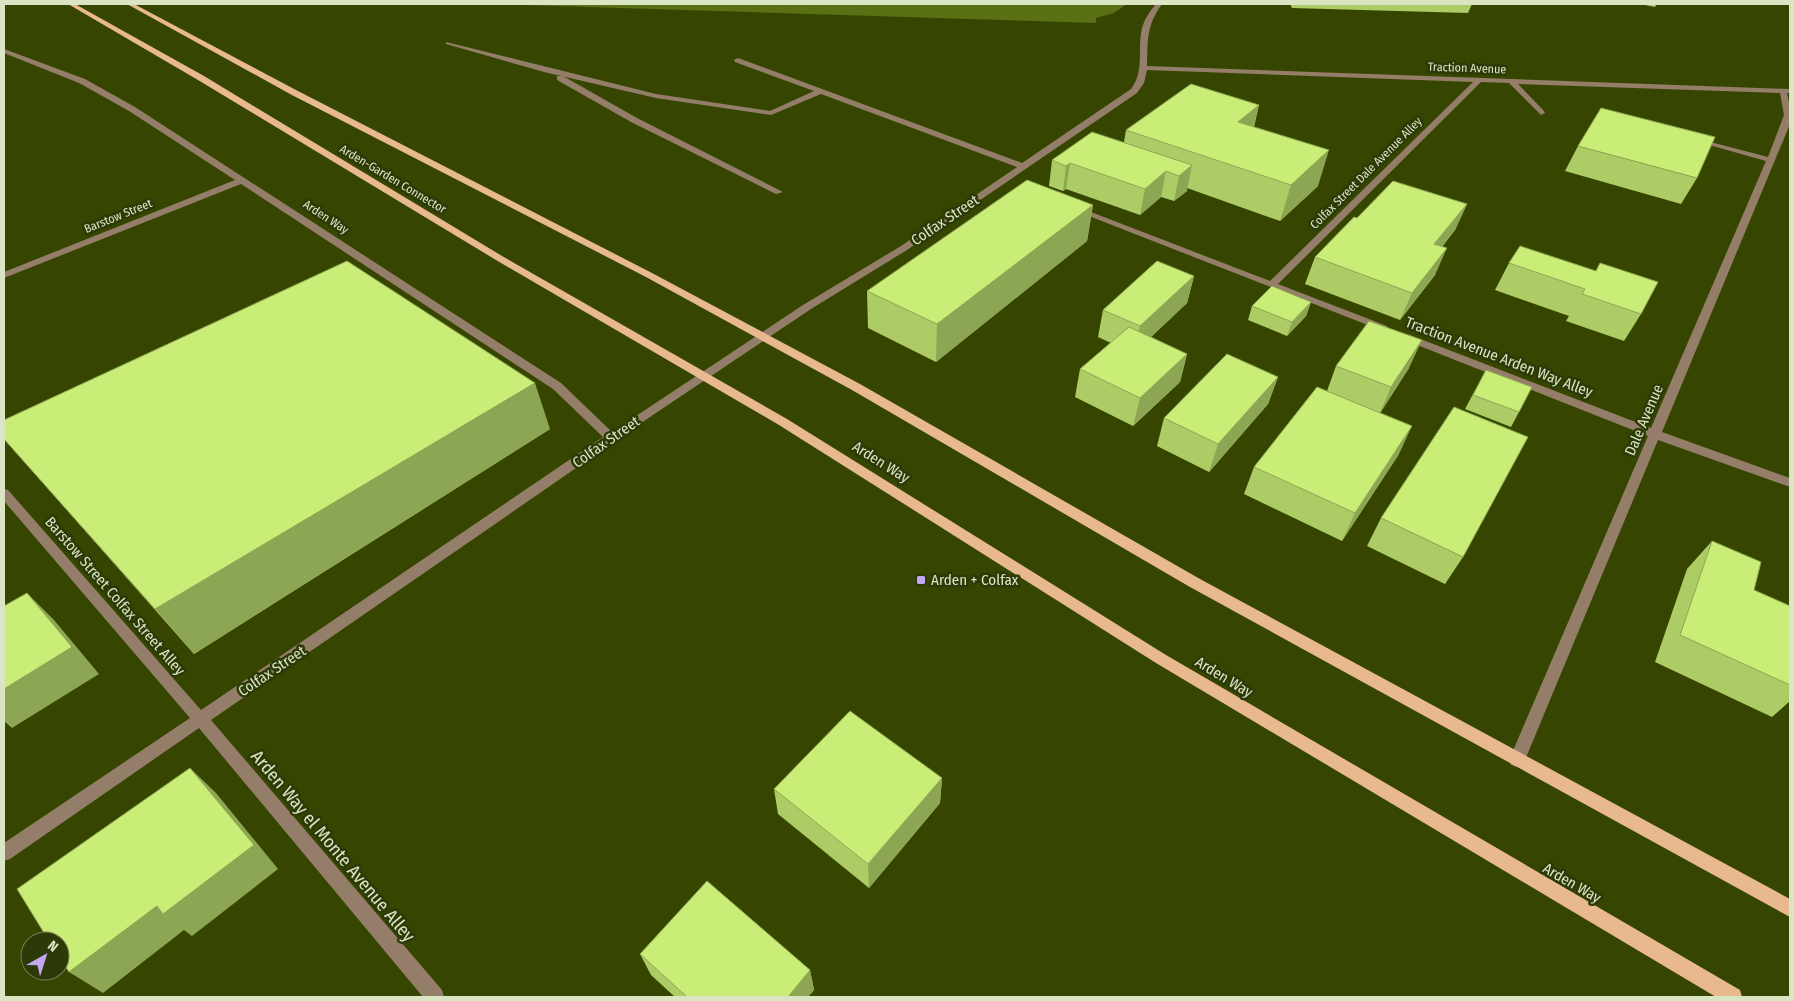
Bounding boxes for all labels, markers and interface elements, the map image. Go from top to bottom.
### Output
street label: Traction Avenue [1428,60,1507,76]
street label: Colfax Street Dale Avenue Alley [1307,114,1425,232]
street label: Arden-Garden Connector [337,142,449,217]
street label: Colfax Street [908,191,982,249]
street label: Barstow Street [82,196,154,236]
street label: Arden Way [301,197,352,237]
street label: Traction Avenue Arden Way Alley [1403,313,1595,401]
street label: Dale Avenue [1621,382,1667,458]
street label: Colfax Street [569,412,643,472]
street label: Arden Way [849,437,913,487]
street label: Barstow Street Colfax Street Alley [41,513,189,679]
place label: Arden + Colfax [931,571,1019,589]
marker: Arden + Colfax [915,574,927,586]
street label: Colfax Street [235,642,309,700]
street label: Arden Way [1192,653,1256,701]
street label: Arden Way el Monte Avenue Alley [246,746,420,946]
street label: Arden Way [1540,859,1605,907]
north arrow [20,931,70,981]
text: N [44,937,61,956]

